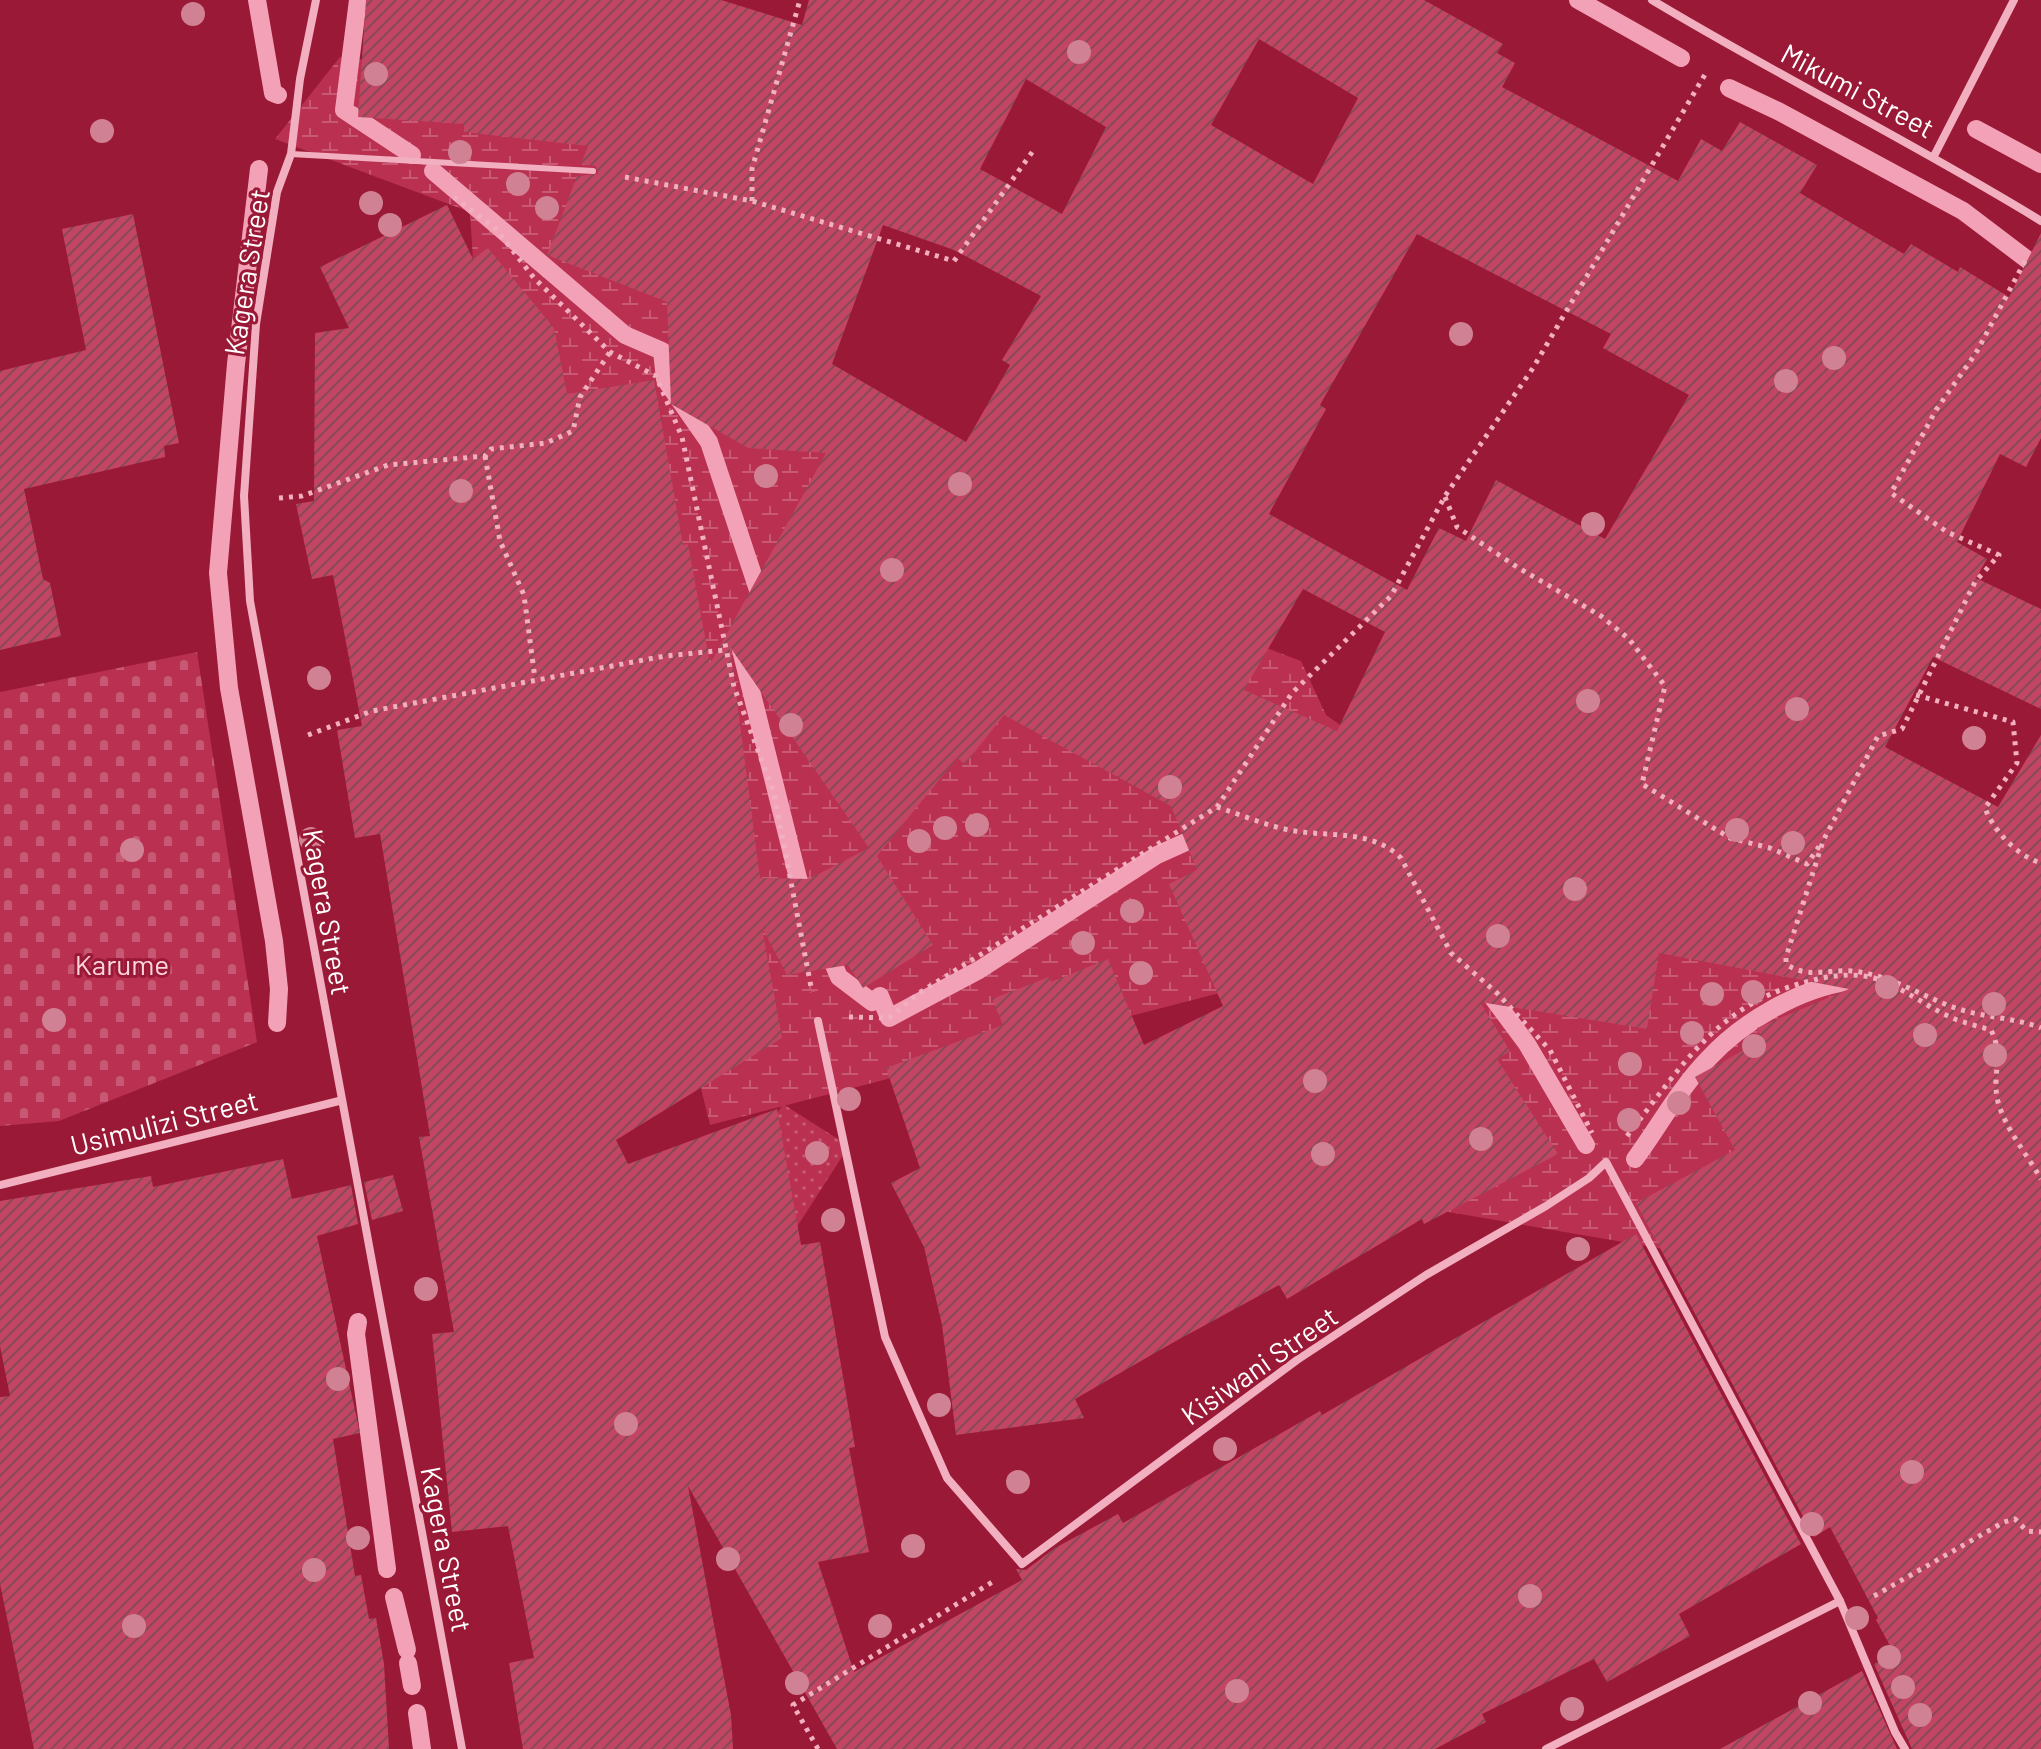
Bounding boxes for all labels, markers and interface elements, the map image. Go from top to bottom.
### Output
street label: Mikumi Street [1776,35,1940,145]
street label: Kagera Street [216,186,276,358]
street label: Kagera Street [297,826,359,998]
park label: Karume [75,947,169,981]
street label: Usimulizi Street [67,1082,261,1162]
street label: Kisiwani Street [1174,1298,1344,1432]
street label: Kagera Street [414,1463,480,1635]

